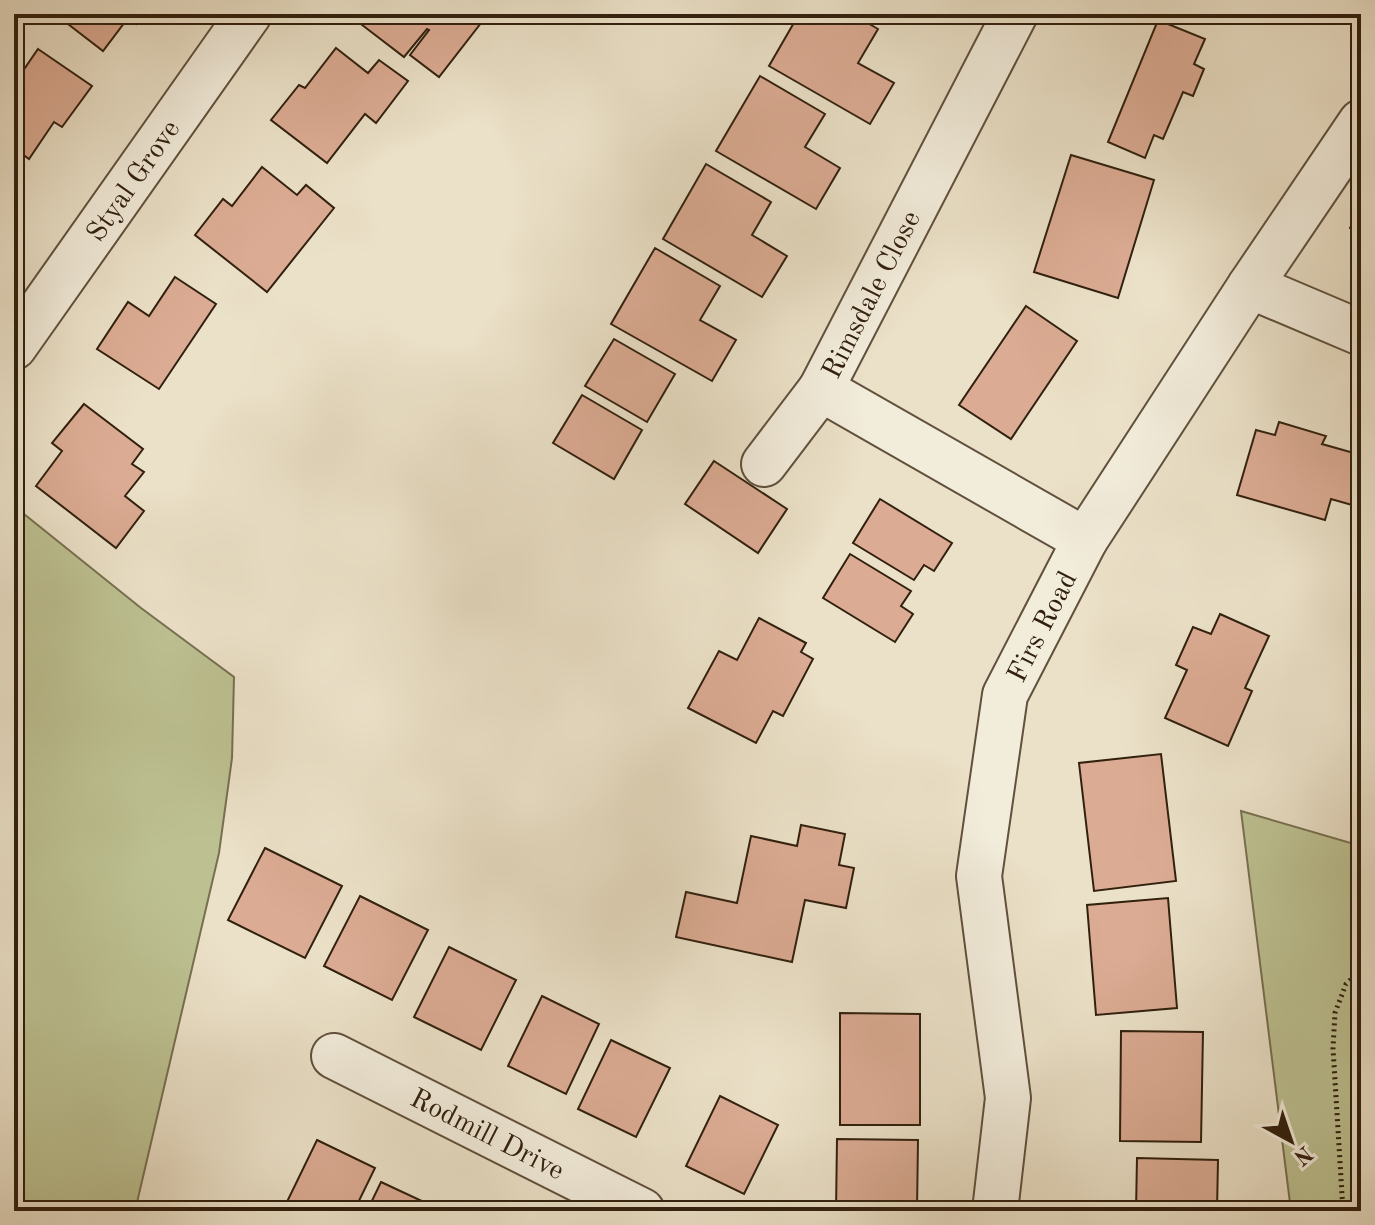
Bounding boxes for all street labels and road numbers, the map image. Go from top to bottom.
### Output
street label: Styal Grove [83,116,186,248]
street label: Rimsdale Close [818,207,927,384]
street label: Firs Road [1004,567,1083,687]
street label: Rodmill Drive [405,1085,568,1186]

